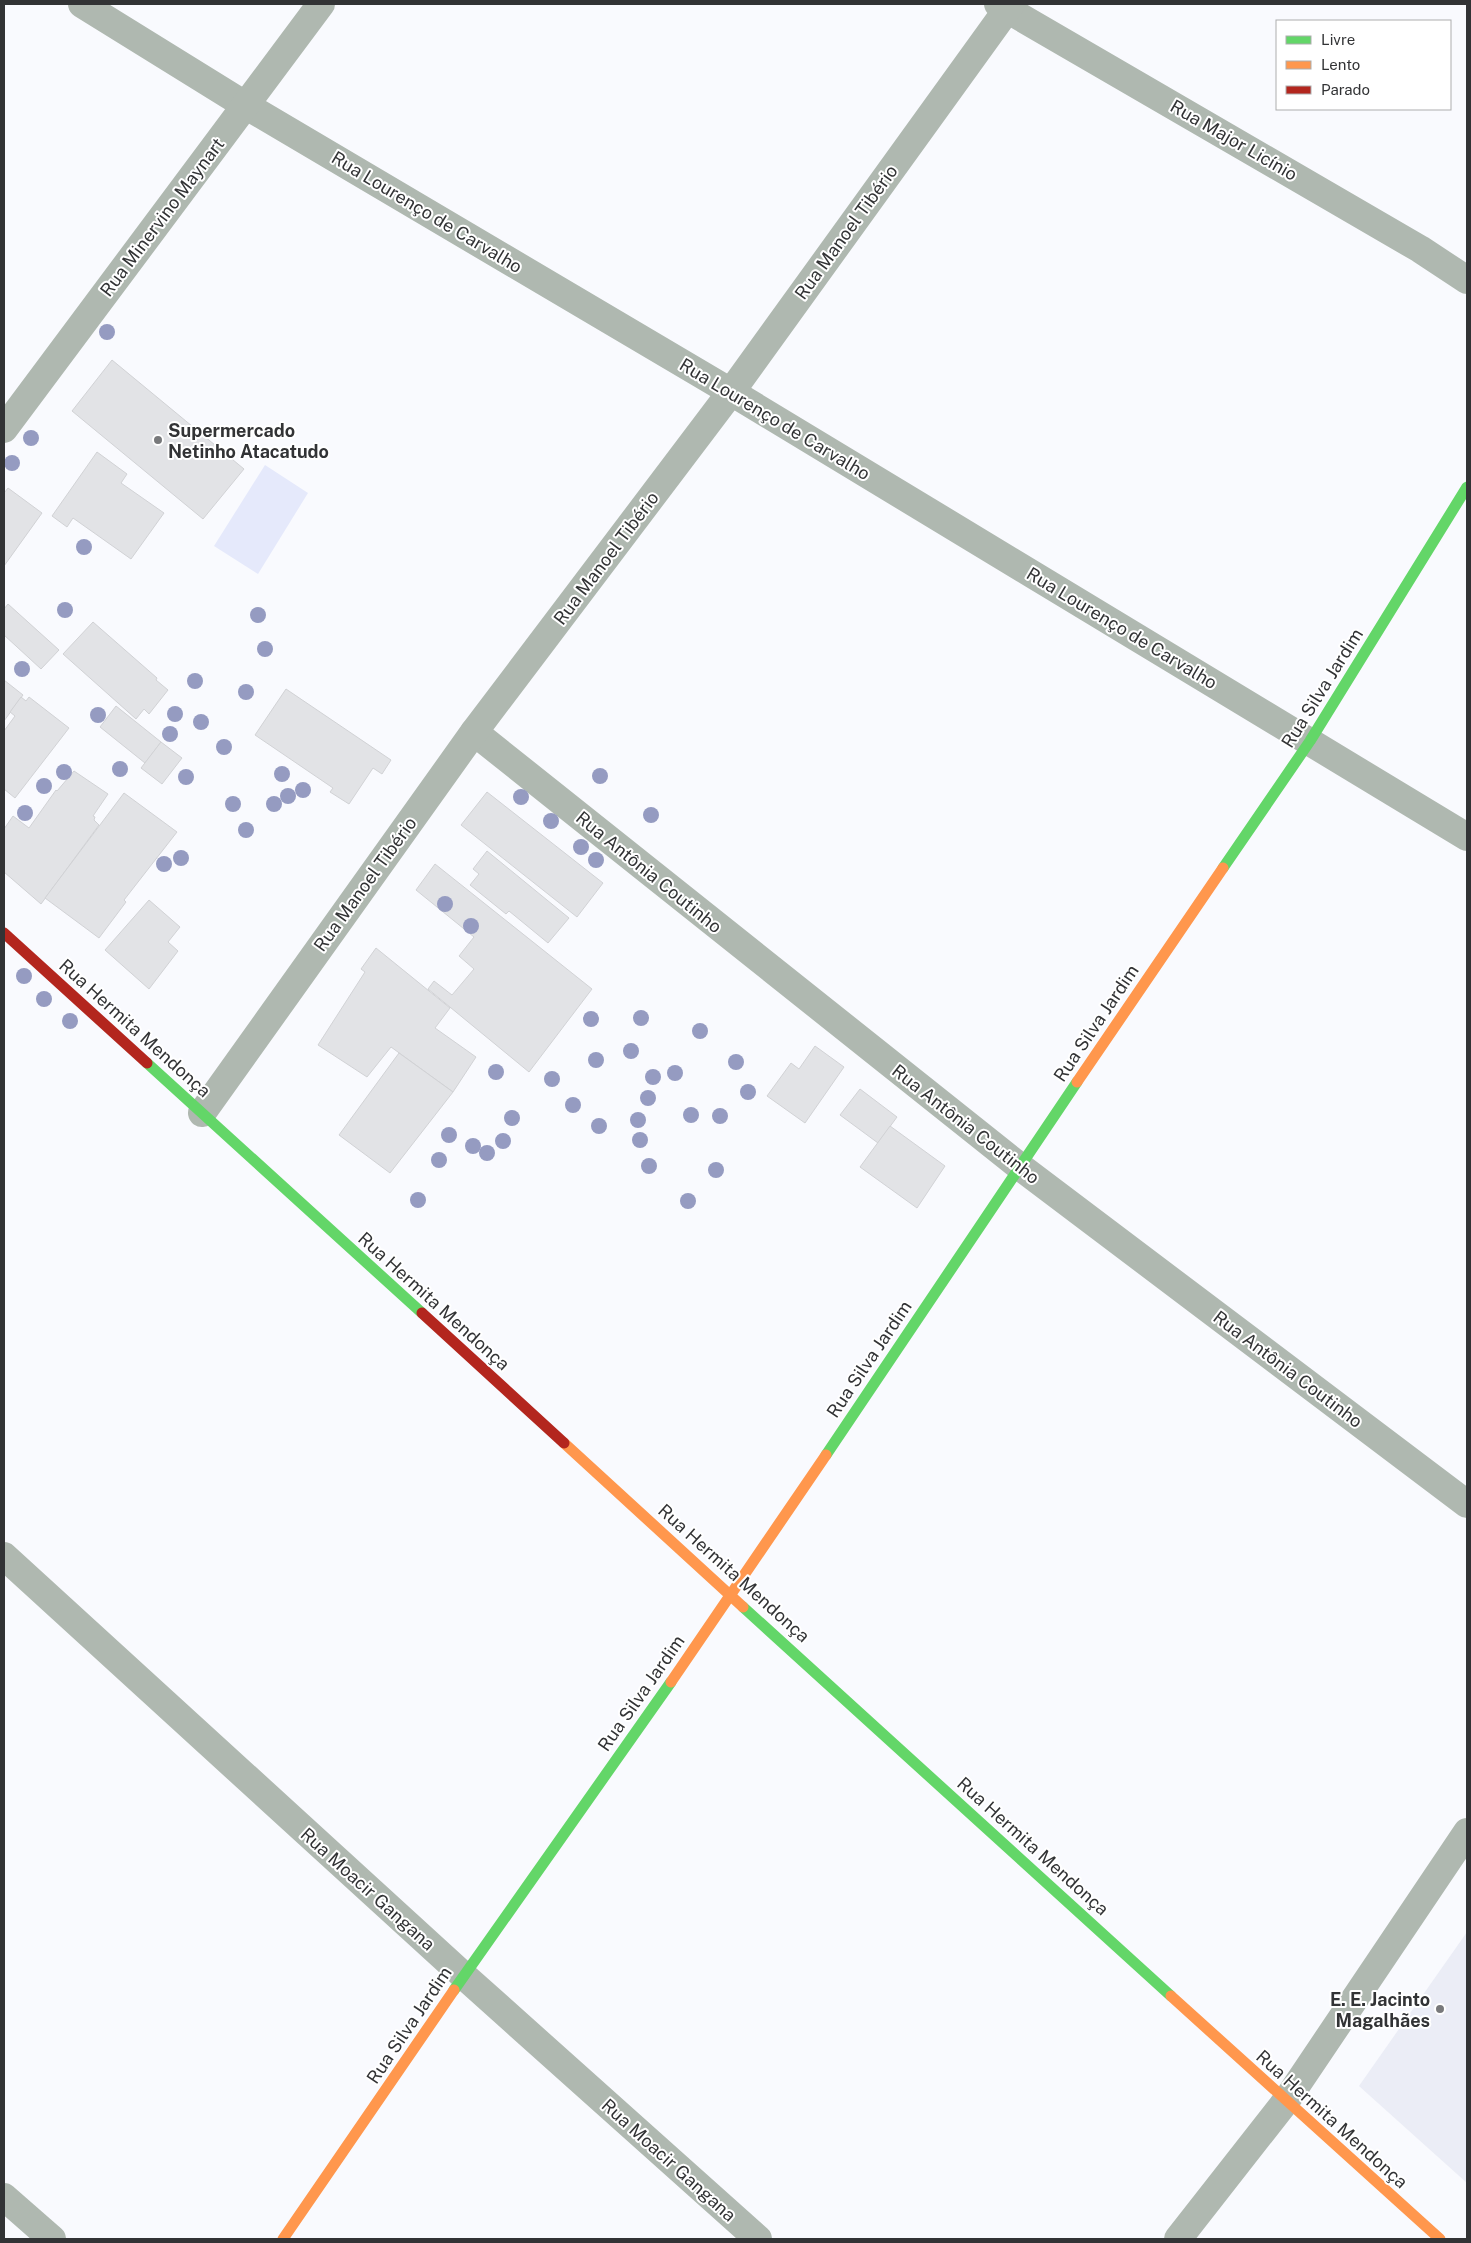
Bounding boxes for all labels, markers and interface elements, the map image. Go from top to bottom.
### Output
legend [1276,20,1451,110]
text: Livre [1321,31,1355,48]
text: Lento [1321,56,1360,73]
text: Parado [1321,81,1370,98]
street label: Rua Major Licínio [1167,95,1301,185]
street label: Rua Minervino Maynart [96,134,228,300]
street label: Rua Lourenço de Carvalho [328,147,526,277]
street label: Rua Manoel Tibério [790,161,902,303]
street label: Rua Lourenço de Carvalho [676,354,874,484]
place label: Supermercado Netinho Atacatudo [168,420,329,462]
marker: Supermercado Netinho Atacatudo [152,434,164,446]
street label: Rua Manoel Tibério [549,487,663,629]
street label: Rua Lourenço de Carvalho [1023,563,1221,693]
street label: Rua Silva Jardim [1277,625,1367,751]
street label: Rua Antônia Coutinho [572,807,726,937]
street label: Rua Manoel Tibério [309,813,421,955]
street label: Rua Hermita Mendonça [55,955,215,1101]
street label: Rua Silva Jardim [1049,961,1143,1085]
street label: Rua Antônia Coutinho [888,1060,1044,1188]
street label: Rua Hermita Mendonça [354,1228,514,1374]
street label: Rua Silva Jardim [822,1297,916,1421]
street label: Rua Antônia Coutinho [1209,1306,1367,1432]
street label: Rua Hermita Mendonça [654,1500,814,1646]
street label: Rua Silva Jardim [593,1631,689,1755]
street label: Rua Hermita Mendonça [953,1773,1113,1919]
street label: Rua Moacir Gangana [297,1823,439,1955]
street label: Rua Silva Jardim [362,1963,456,2087]
place label: E. E. Jacinto Magalhães [1330,1989,1430,2031]
marker: E. E. Jacinto Magalhães [1434,2003,1446,2015]
street label: Rua Hermita Mendonça [1252,2046,1412,2192]
street label: Rua Moacir Gangana [598,2094,740,2226]

